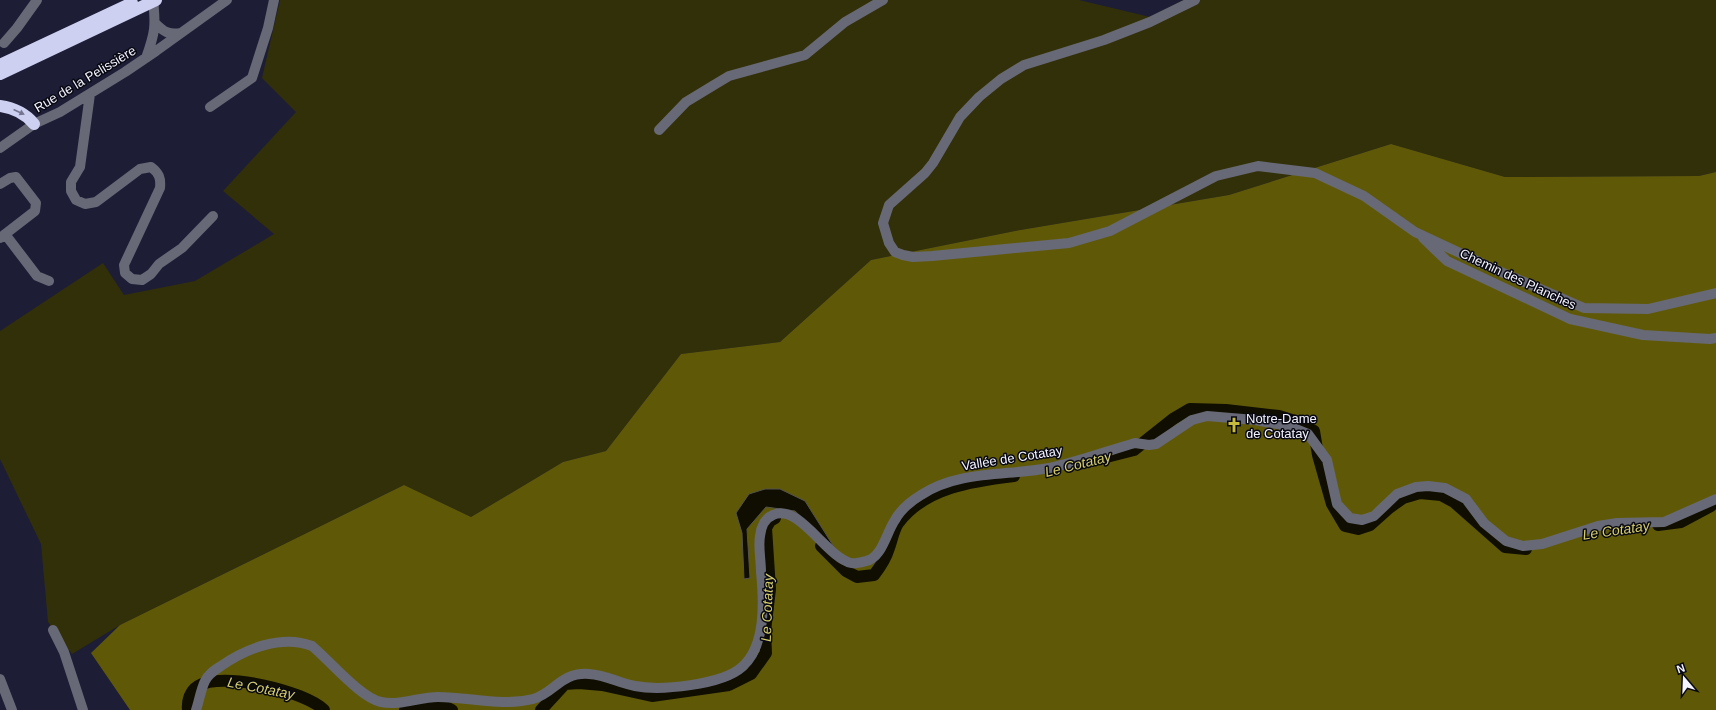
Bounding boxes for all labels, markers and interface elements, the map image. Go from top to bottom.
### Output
street label: Rue de la Pelissière [32,43,138,115]
one-way arrow [13,109,25,115]
street label: Chemin des Planches [1458,245,1579,313]
place label: Notre-Dame de Cotatay [1246,411,1317,441]
church icon: Notre-Dame de Cotatay [1225,416,1243,434]
street label: Vallée de Cotatay [961,443,1064,473]
water label: Le Cotatay [1043,448,1114,480]
water label: Le Cotatay [1581,517,1652,543]
water label: Le Cotatay [758,573,776,642]
north arrow [1664,658,1704,698]
text: N [1675,662,1687,676]
water label: Le Cotatay [226,674,297,703]

